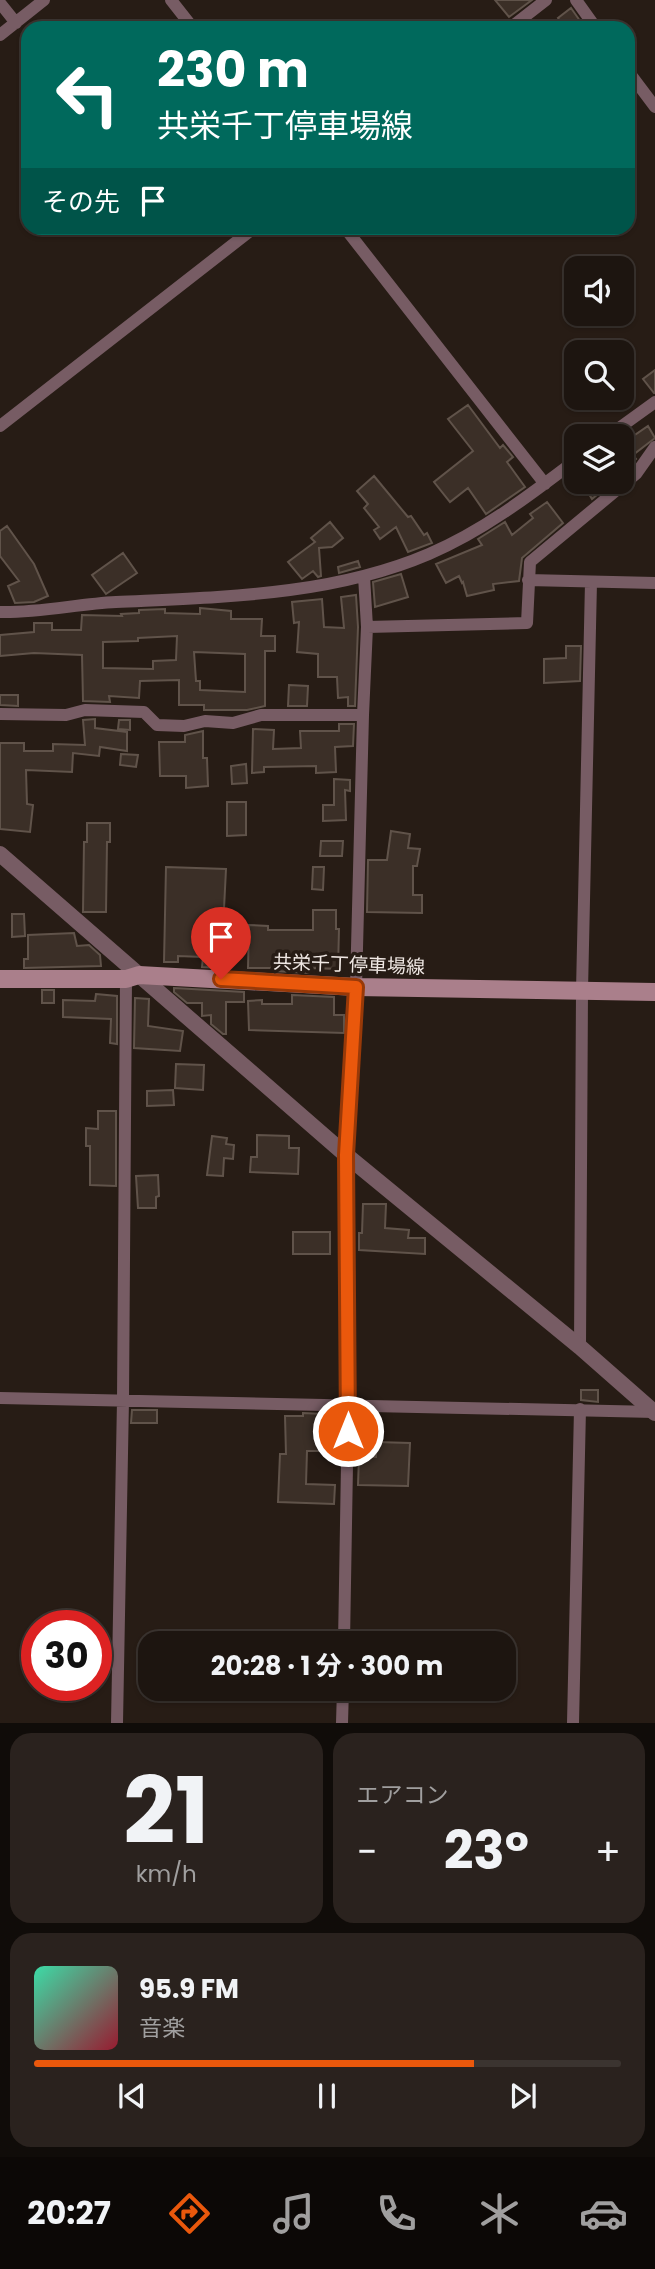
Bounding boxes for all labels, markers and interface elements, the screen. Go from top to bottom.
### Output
text: 230 m [157,36,309,104]
icon: left [42,49,133,140]
text: 共栄千丁停車場線 [157,103,413,148]
icon: arrive [134,182,172,220]
text: その先 [42,184,120,220]
map controls [564,256,634,494]
button: sound [564,256,634,326]
button: search [564,340,634,410]
button: layers [564,424,634,494]
pin [191,907,251,979]
icon: arrive [202,918,240,956]
street label: 共栄千丁停車場線 [273,948,425,981]
position arrow [311,1394,385,1468]
speed limit sign: 30 [21,1610,112,1701]
text: 20:28 · 1 分 · 300 m [211,1648,443,1684]
text: 21 [123,1747,209,1875]
text: エアコン [357,1779,449,1811]
text: 23° [444,1814,529,1887]
text: − [357,1825,377,1878]
text: + [595,1825,621,1878]
text: km/h [136,1858,197,1890]
text: 95.9 FM [139,1971,239,2007]
text: 音楽 [139,2012,185,2044]
icon: previous [113,2077,151,2115]
icon: pause [308,2077,346,2115]
icon: next [504,2077,542,2115]
icon: directions [165,2189,214,2238]
icon: music [269,2189,318,2238]
icon: phone [372,2189,421,2238]
icon: climate [475,2189,524,2238]
icon: car [579,2189,628,2238]
text: 20:27 [27,2190,111,2235]

